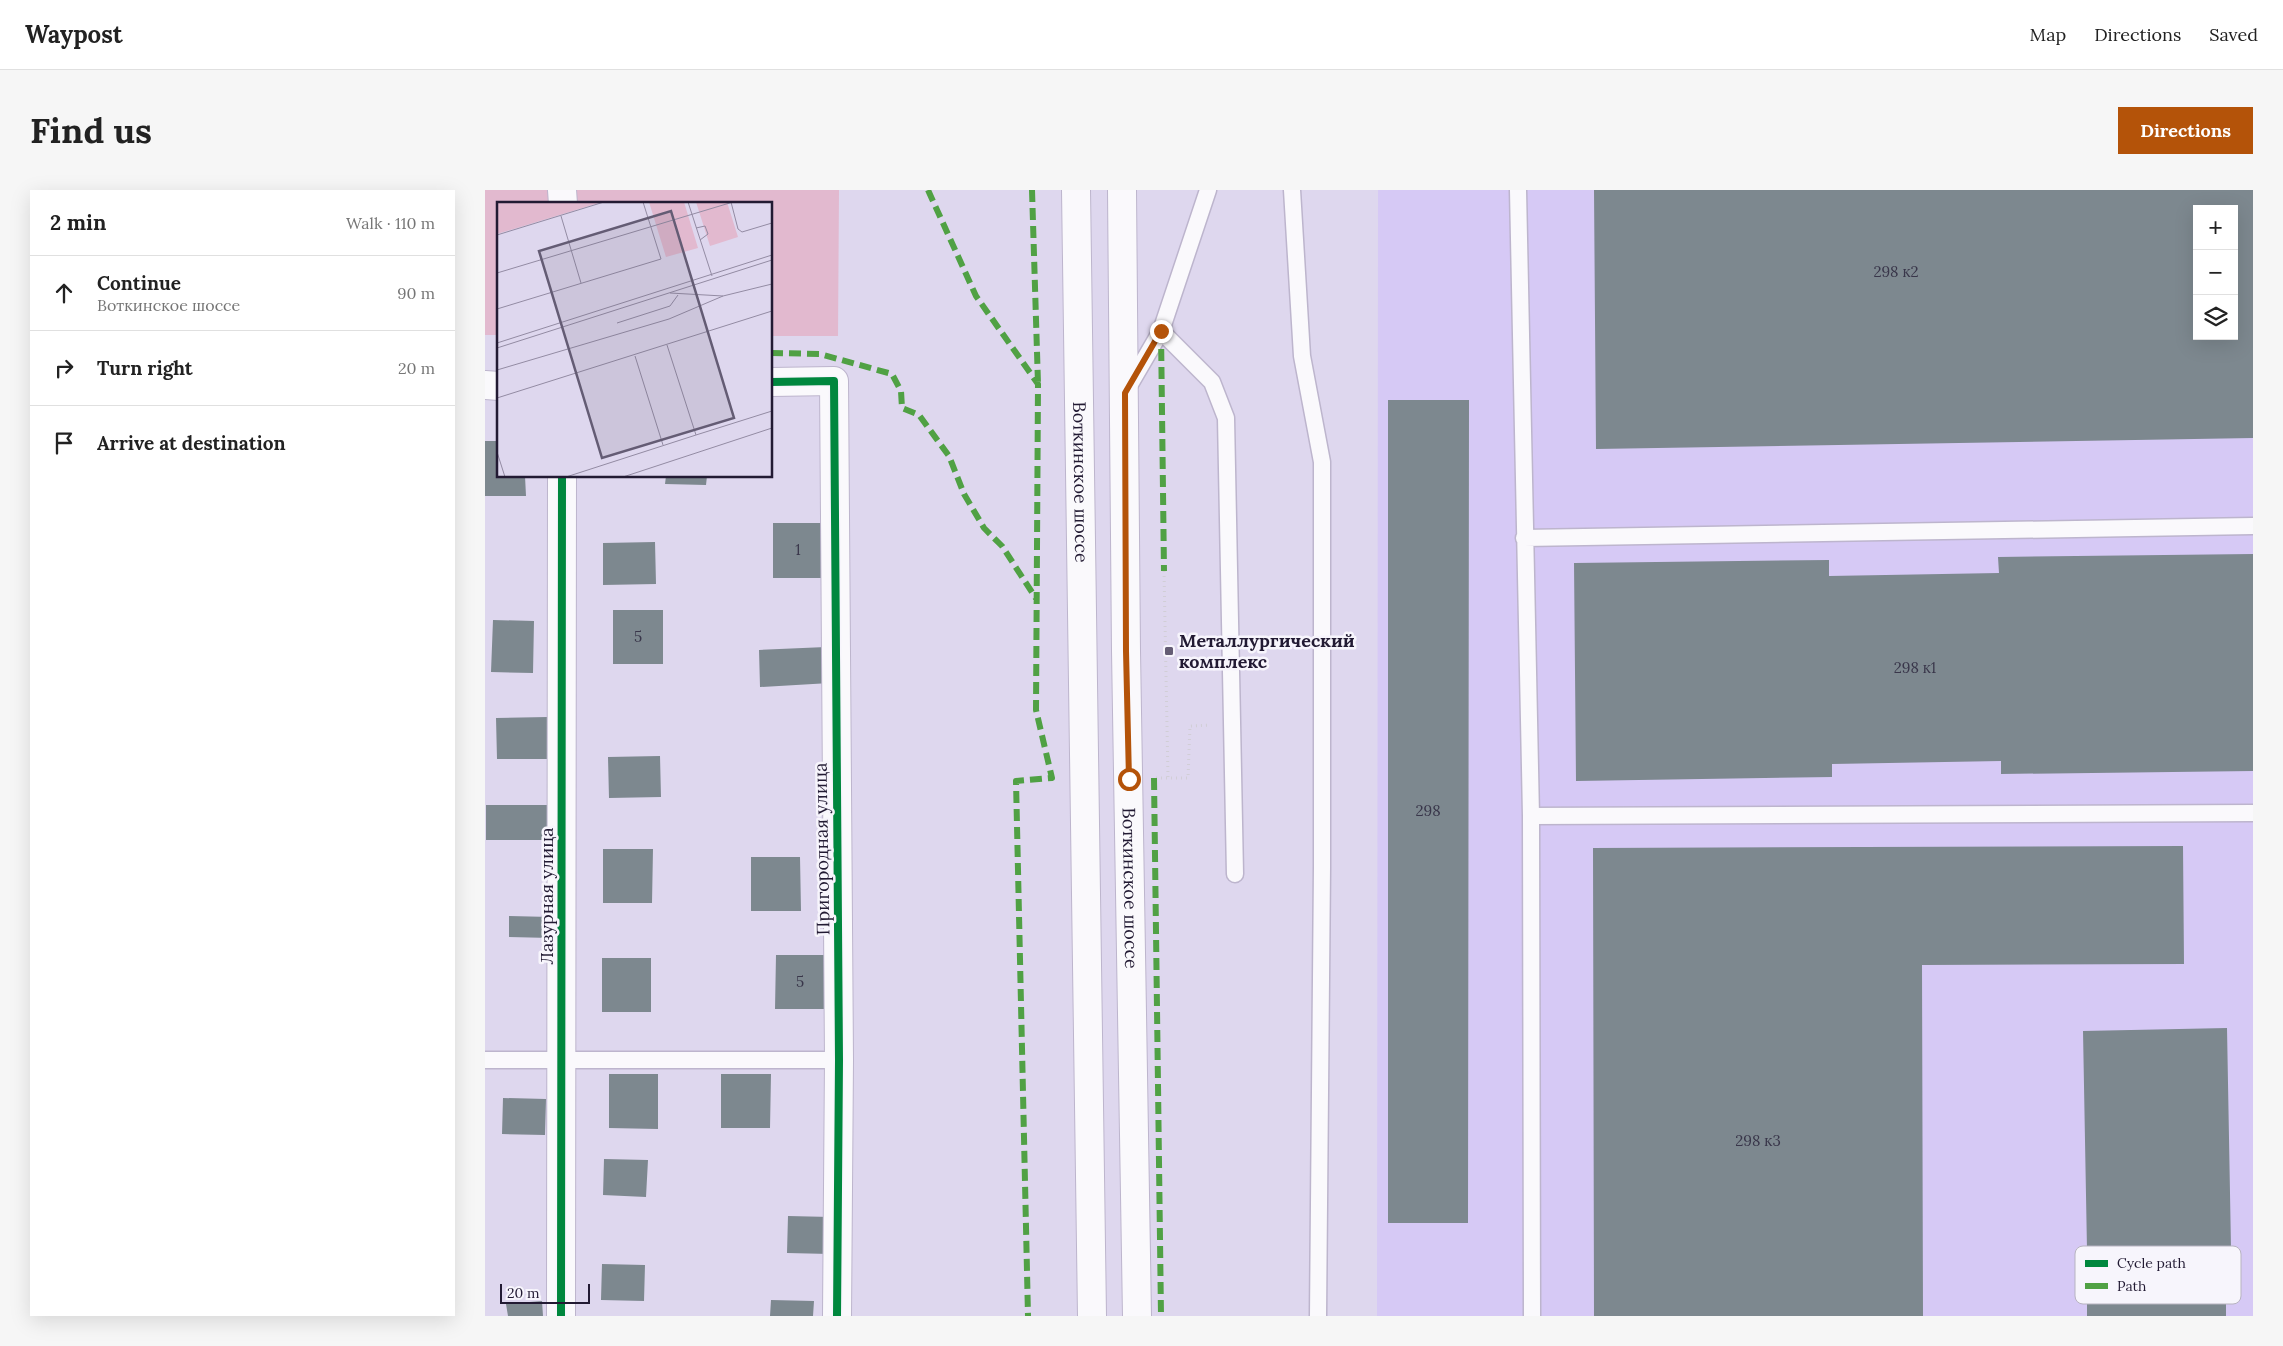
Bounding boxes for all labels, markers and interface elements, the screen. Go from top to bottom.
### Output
text: Waypost [25,19,123,50]
text: Map [2030,23,2066,46]
text: Directions [2094,23,2181,46]
text: Saved [2209,23,2258,46]
button: Directions [2118,107,2253,154]
text: Find us [30,108,152,153]
inset map [497,202,773,478]
map controls [2193,205,2238,340]
button: + [2193,205,2238,250]
text: 2 min [50,209,106,236]
text: Walk · 110 m [346,213,435,233]
button: − [2193,250,2238,295]
house number: 298 к2 [1873,262,1919,281]
text: Continue [97,271,181,295]
icon: ahead [50,279,78,307]
text: 90 m [397,283,435,303]
text: Воткинское шоссе [97,295,240,315]
button: layers [2193,295,2238,340]
route end [1150,320,1173,343]
icon: right [50,354,78,382]
text: Turn right [97,356,193,380]
text: 20 m [398,358,435,378]
street label: Воткинское шоссе [1068,401,1093,563]
icon: arrive [50,429,78,457]
text: Arrive at destination [97,431,286,455]
house number: 1 [795,540,801,559]
house number: 5 [634,627,642,646]
place label: Металлургический комплекс [1179,629,1355,673]
marker: Металлургический комплекс [1163,645,1175,657]
house number: 298 к1 [1894,658,1936,677]
street label: Пригородная улица [808,762,835,936]
route start [1118,768,1141,791]
house number: 298 [1415,801,1441,820]
street label: Воткинское шоссе [1118,807,1143,969]
street label: Лазурная улица [535,827,558,965]
house number: 5 [796,972,804,991]
house number: 298 к3 [1735,1131,1781,1150]
legend [2075,1246,2241,1304]
text: Cycle path [2117,1254,2186,1272]
text: Path [2117,1277,2146,1295]
scale bar [500,1281,590,1304]
text: 20 m [507,1284,539,1302]

